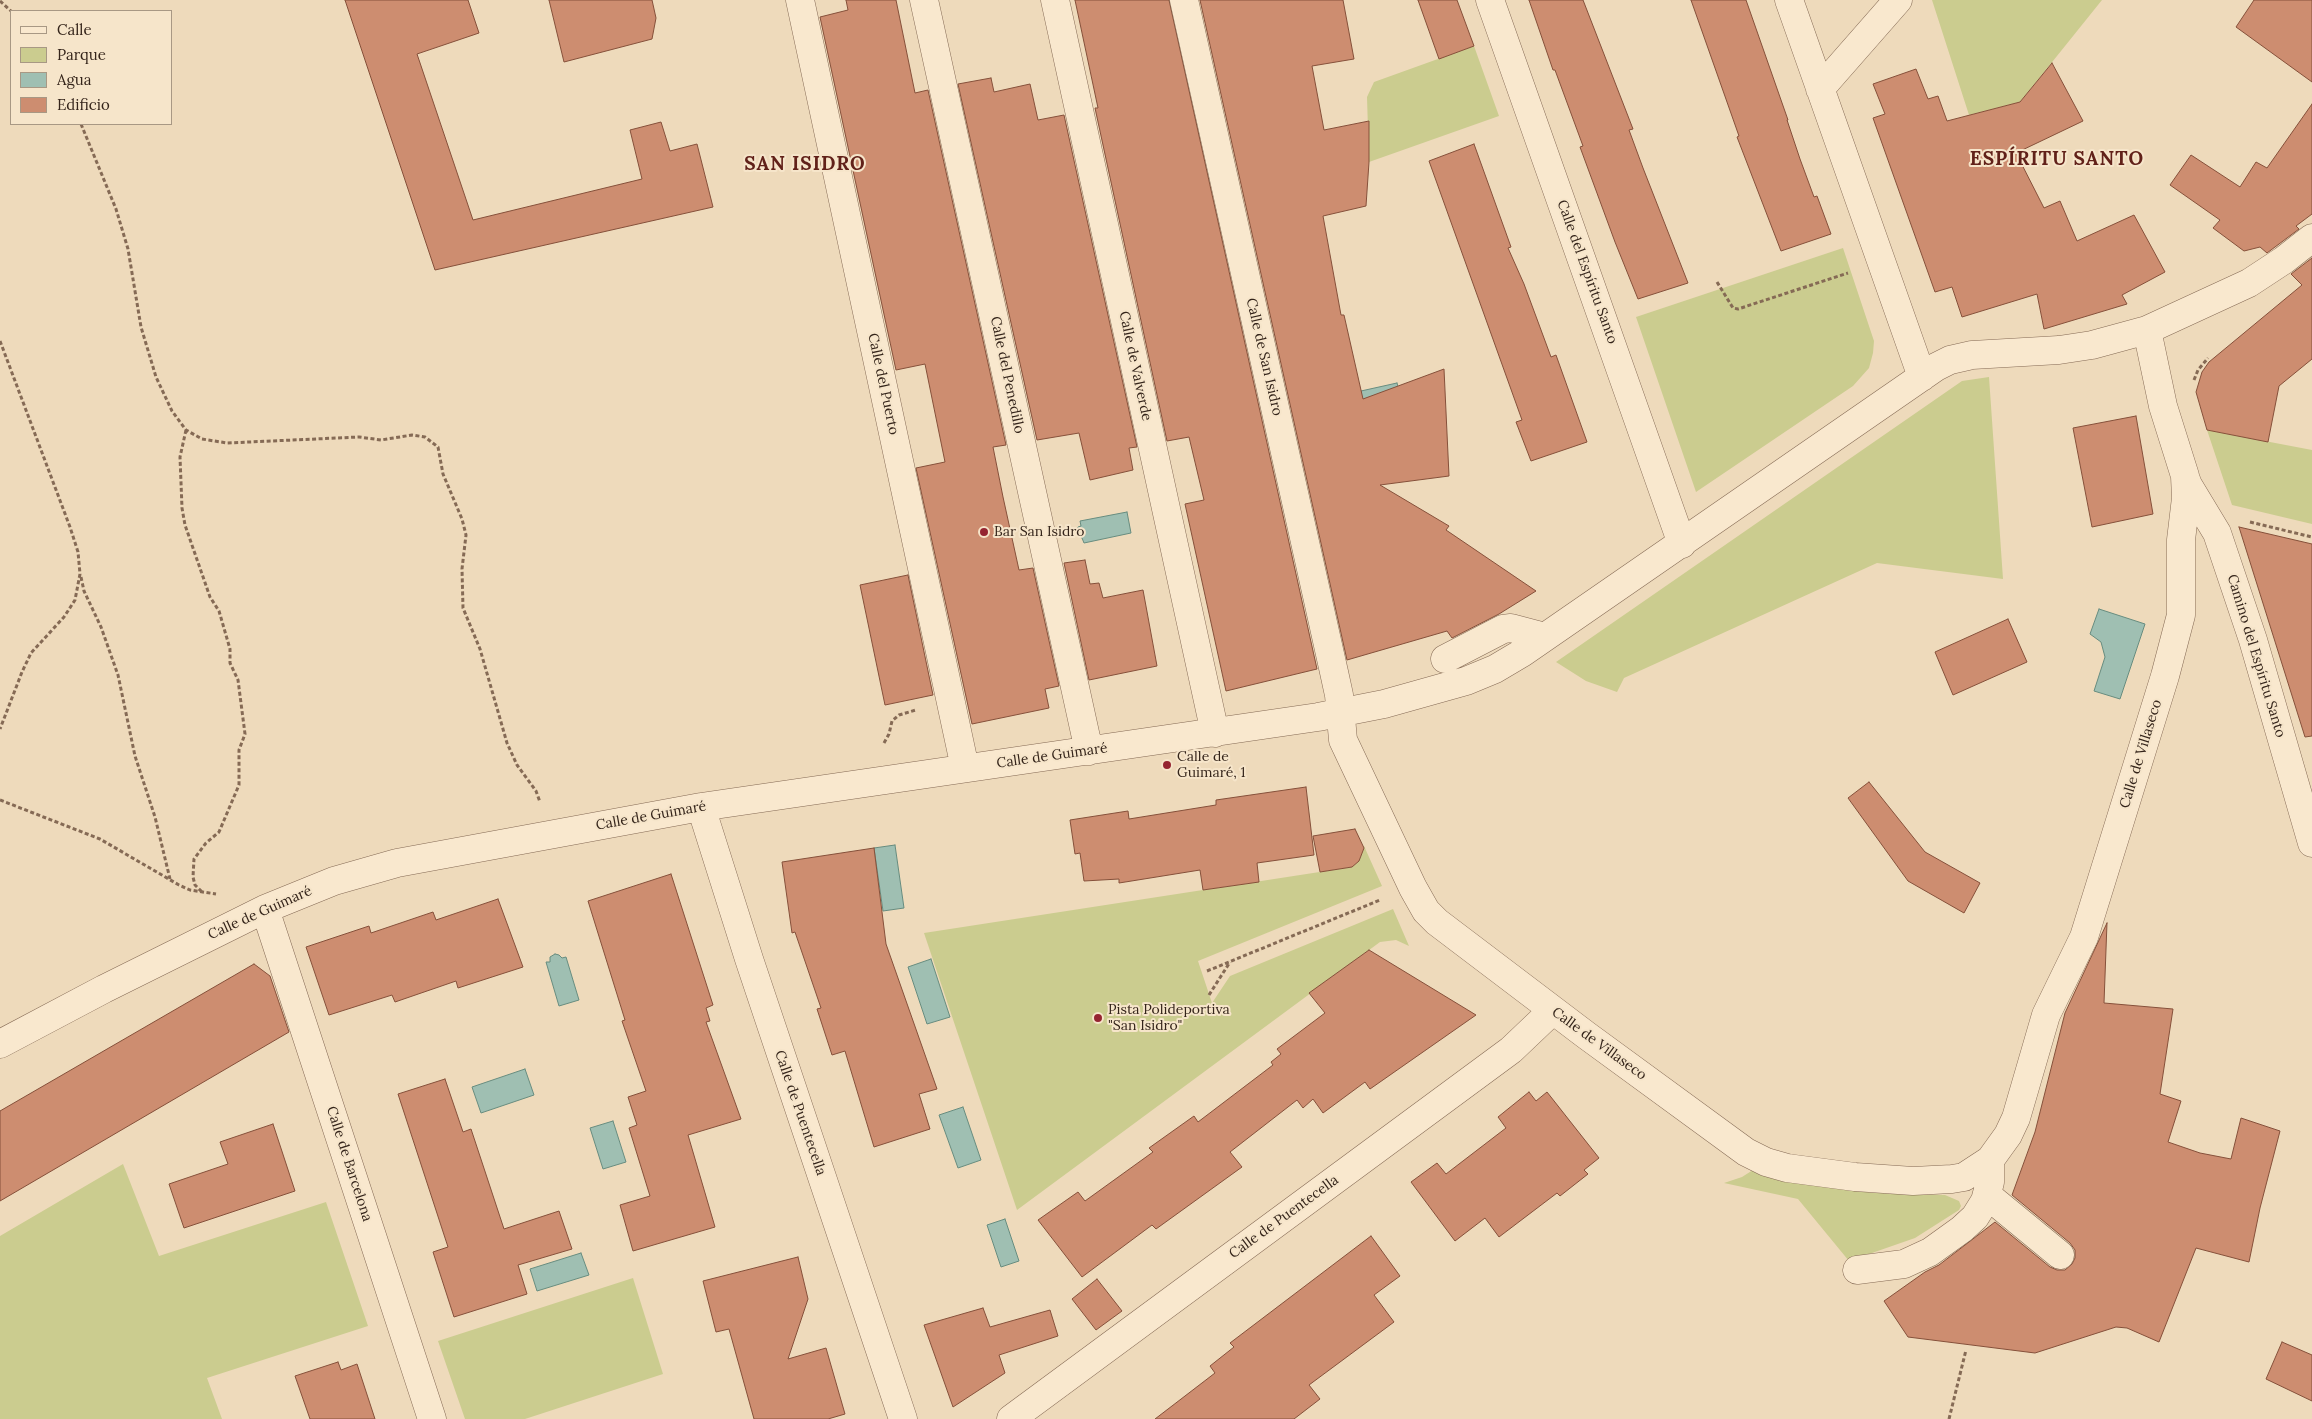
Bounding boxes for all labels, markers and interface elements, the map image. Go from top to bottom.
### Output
legend [10,10,172,125]
text: Calle [57,20,92,39]
text: Parque [57,45,106,64]
text: Agua [57,70,91,89]
text: Edificio [57,95,110,114]
district label: ESPÍRITU SANTO [1968,149,2146,171]
district label: SAN ISIDRO [743,154,867,176]
street label: Calle del Espíritu Santo [1553,198,1621,346]
street label: Calle de San Isidro [1242,296,1286,418]
street label: Calle de Valverde [1115,310,1155,422]
street label: Calle del Penedillo [986,315,1028,435]
street label: Calle del Puerto [864,332,902,436]
place label: Bar San Isidro [994,524,1085,540]
marker: Bar San Isidro [978,526,990,538]
street label: Camino del Espíritu Santo [2223,572,2289,740]
street label: Calle de Villaseco [2116,698,2166,810]
street label: Calle de Guimaré [995,740,1109,772]
place label: Calle de Guimaré, 1 [1177,749,1246,782]
marker: Calle de Guimaré, 1 [1161,759,1173,771]
street label: Calle de Guimaré [595,798,707,834]
street label: Calle de Guimaré [206,883,314,943]
place label: Pista Polideportiva "San Isidro" [1108,1002,1230,1034]
street label: Calle de Villaseco [1548,1004,1650,1084]
marker: Pista Polideportiva "San Isidro" [1092,1012,1104,1024]
street label: Calle de Puentecella [771,1048,829,1178]
street label: Calle de Barcelona [322,1104,376,1224]
street label: Calle de Puentecella [1226,1172,1342,1262]

